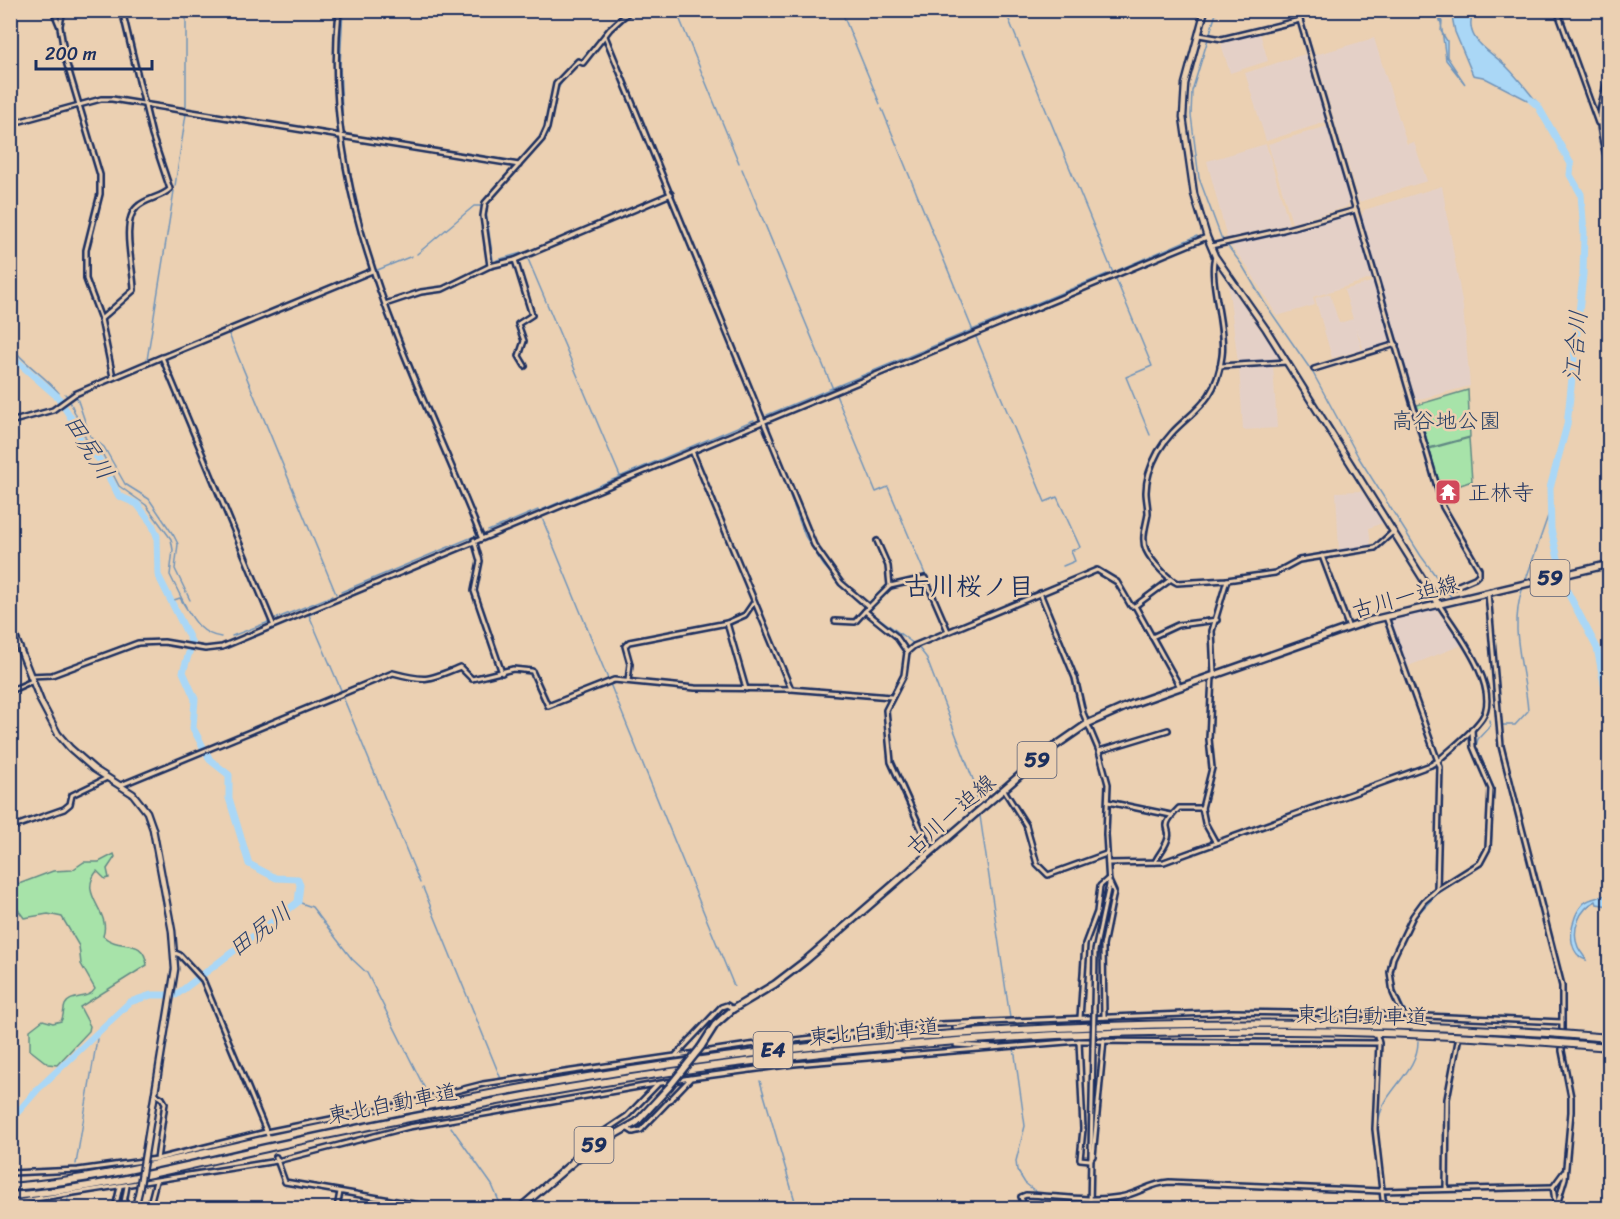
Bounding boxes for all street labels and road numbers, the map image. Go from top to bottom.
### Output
road number: 59 [1530,560,1570,596]
street label: 古川一迫線 [1347,563,1463,630]
road number: 59 [1018,742,1056,778]
street label: 古川一迫線 [896,764,1005,865]
street label: 東北自動車道 [1296,995,1428,1036]
street label: 東北自動車道 [807,1006,941,1057]
road number: E4 [754,1032,792,1068]
street label: 東北自動車道 [324,1072,461,1135]
road number: 59 [574,1127,614,1163]

